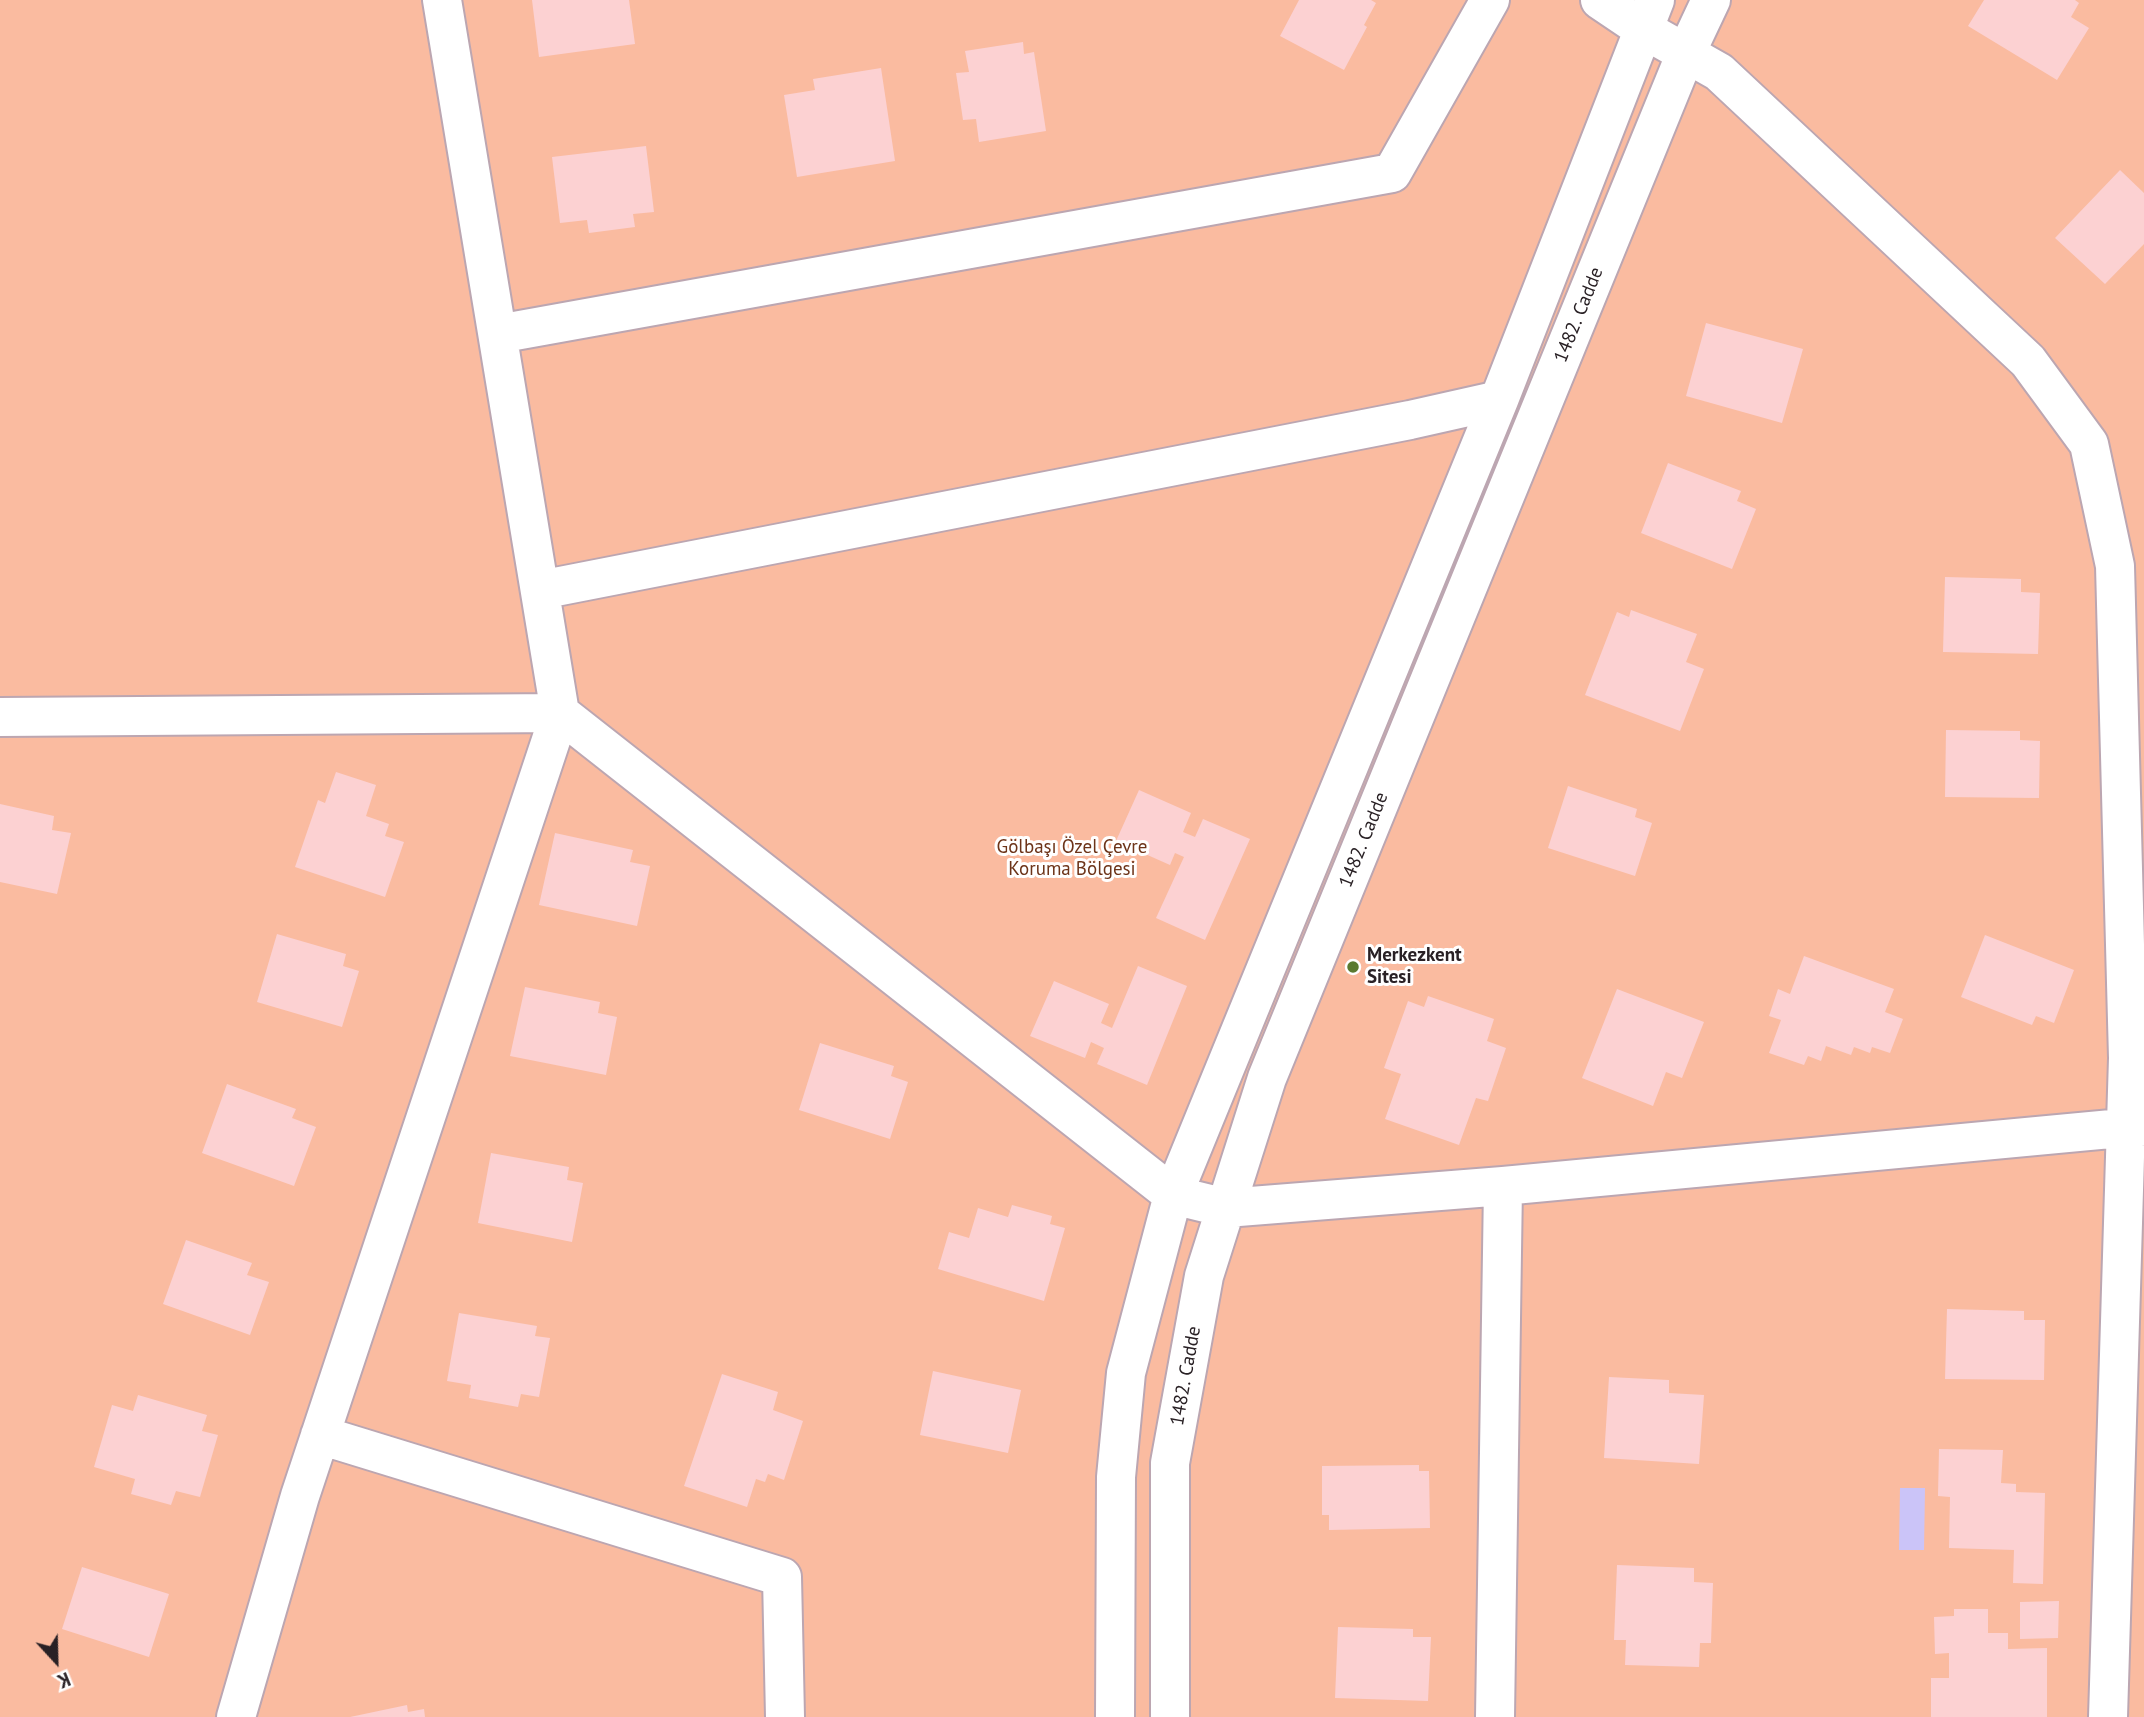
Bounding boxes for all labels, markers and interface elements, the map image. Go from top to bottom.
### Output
street label: 1482. Cadde [1550,264,1608,366]
street label: 1482. Cadde [1335,789,1393,891]
park label: Gölbaşı Özel Çevre Koruma Bölgesi [997,837,1147,881]
place label: Merkezkent Sitesi [1367,945,1462,989]
marker: Merkezkent Sitesi [1345,959,1361,975]
street label: 1482. Cadde [1166,1324,1206,1428]
north arrow [21,1626,91,1696]
text: K [54,1667,74,1694]

